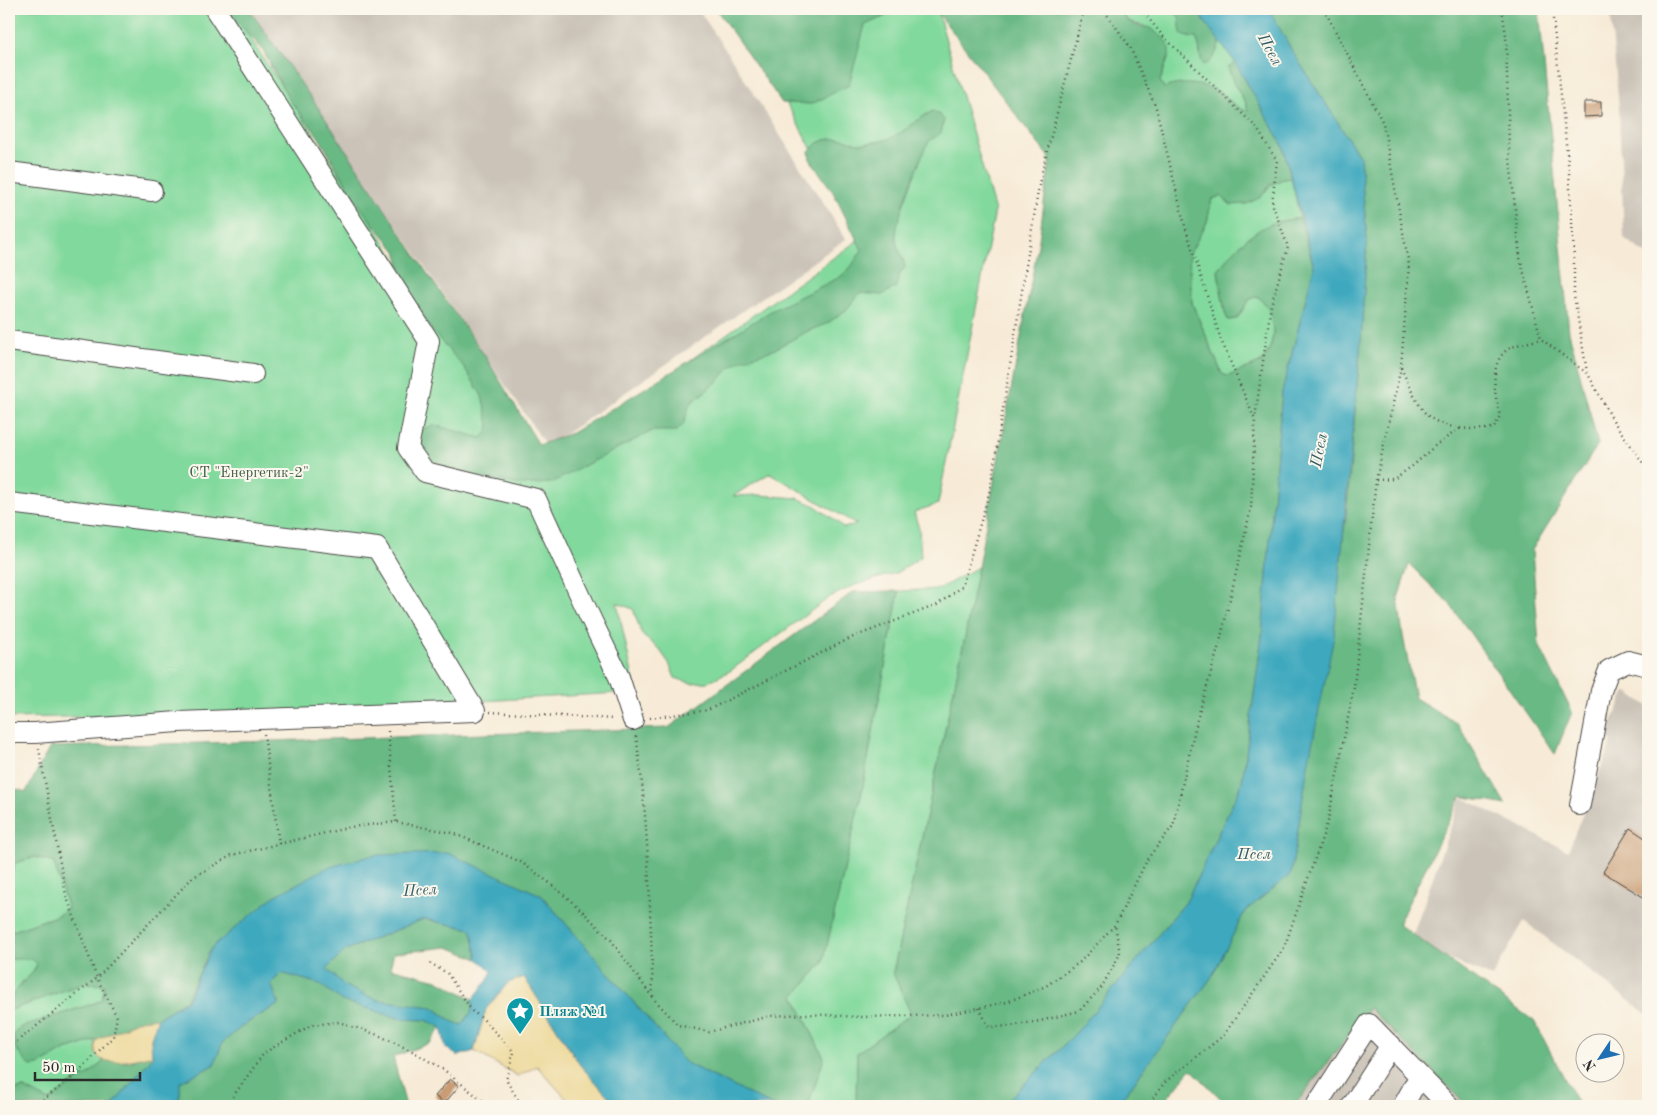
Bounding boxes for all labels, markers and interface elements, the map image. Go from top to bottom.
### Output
water label: Псел [1253,30,1285,69]
water label: Псел [1309,432,1331,470]
park label: СТ "Енергетик-2" [189,466,309,481]
water label: Псел [1236,847,1271,863]
water label: Псел [402,882,438,900]
place icon: Пляж №1 [505,996,535,1035]
place label: Пляж №1 [539,1005,607,1020]
north arrow [1574,1032,1624,1082]
scale bar [35,1050,140,1082]
text: N [1581,1056,1599,1073]
text: 50 m [42,1061,76,1076]

